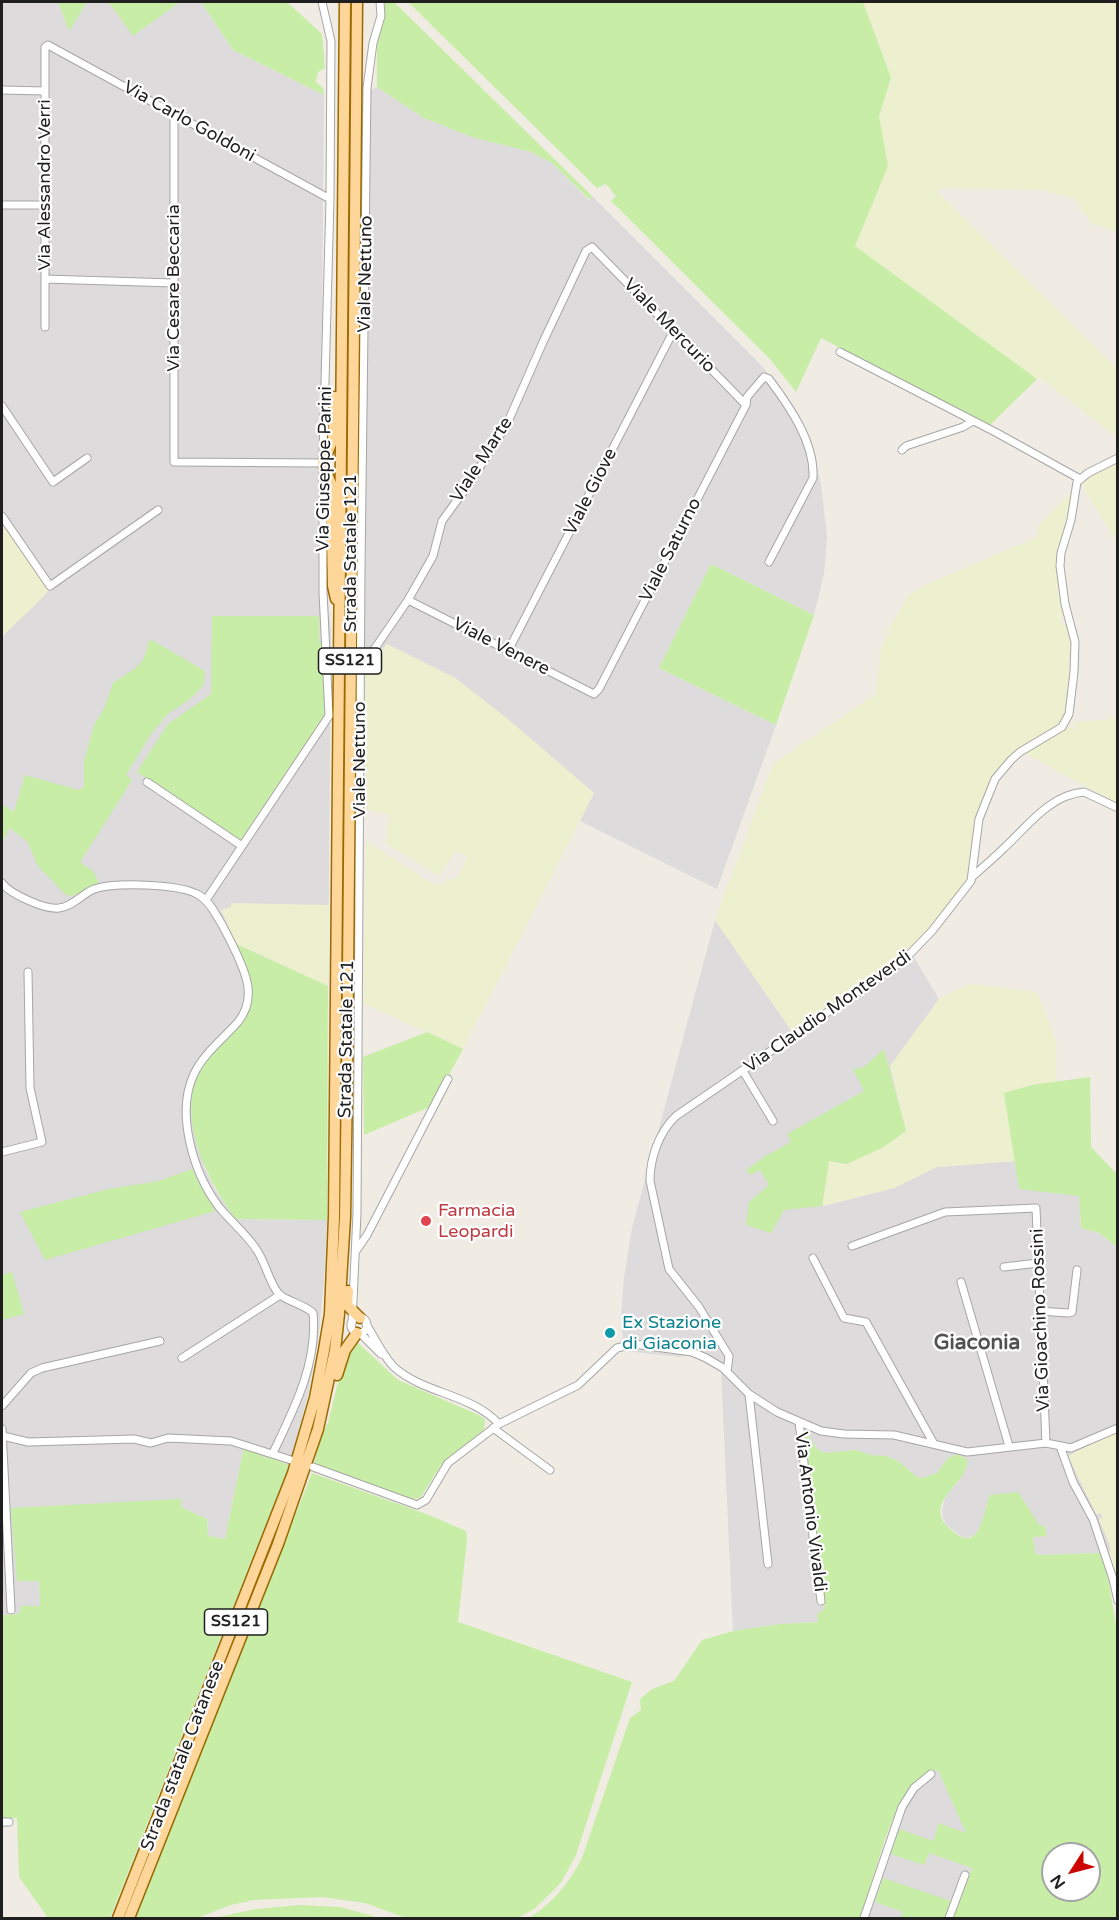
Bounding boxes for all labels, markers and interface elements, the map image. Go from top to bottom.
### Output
street label: Via Carlo Goldoni [119,77,259,167]
street label: Via Alessandro Verri [34,99,56,271]
street label: Via Cesare Beccaria [163,204,185,372]
street label: Viale Nettuno [354,215,378,333]
street label: Viale Mercurio [618,274,720,378]
street label: Via Giuseppe Parini [313,386,337,552]
street label: Viale Marte [446,413,518,507]
street label: Viale Giove [560,445,622,539]
street label: Strada Statale 121 [340,474,362,632]
street label: Viale Saturno [636,494,706,606]
street label: Viale Venere [449,613,553,681]
road number: SS121 [318,648,382,674]
street label: Viale Nettuno [349,701,371,819]
street label: Via Claudio Monteverdi [740,946,916,1078]
street label: Strada Statale 121 [335,960,359,1118]
place label: Farmacia Leopardi [438,1200,515,1242]
marker: Farmacia Leopardi [419,1214,433,1228]
street label: Via Gioachino Rossini [1027,1228,1055,1412]
place label: Ex Stazione di Giaconia [622,1312,721,1354]
marker: Ex Stazione di Giaconia [603,1326,617,1340]
district label: Giaconia [934,1330,1020,1356]
street label: Via Antonio Vivaldi [789,1431,831,1593]
road number: SS121 [204,1609,268,1635]
street label: Strada statale Catanese [137,1658,229,1854]
north arrow [1041,1842,1101,1902]
text: N [1046,1870,1070,1892]

